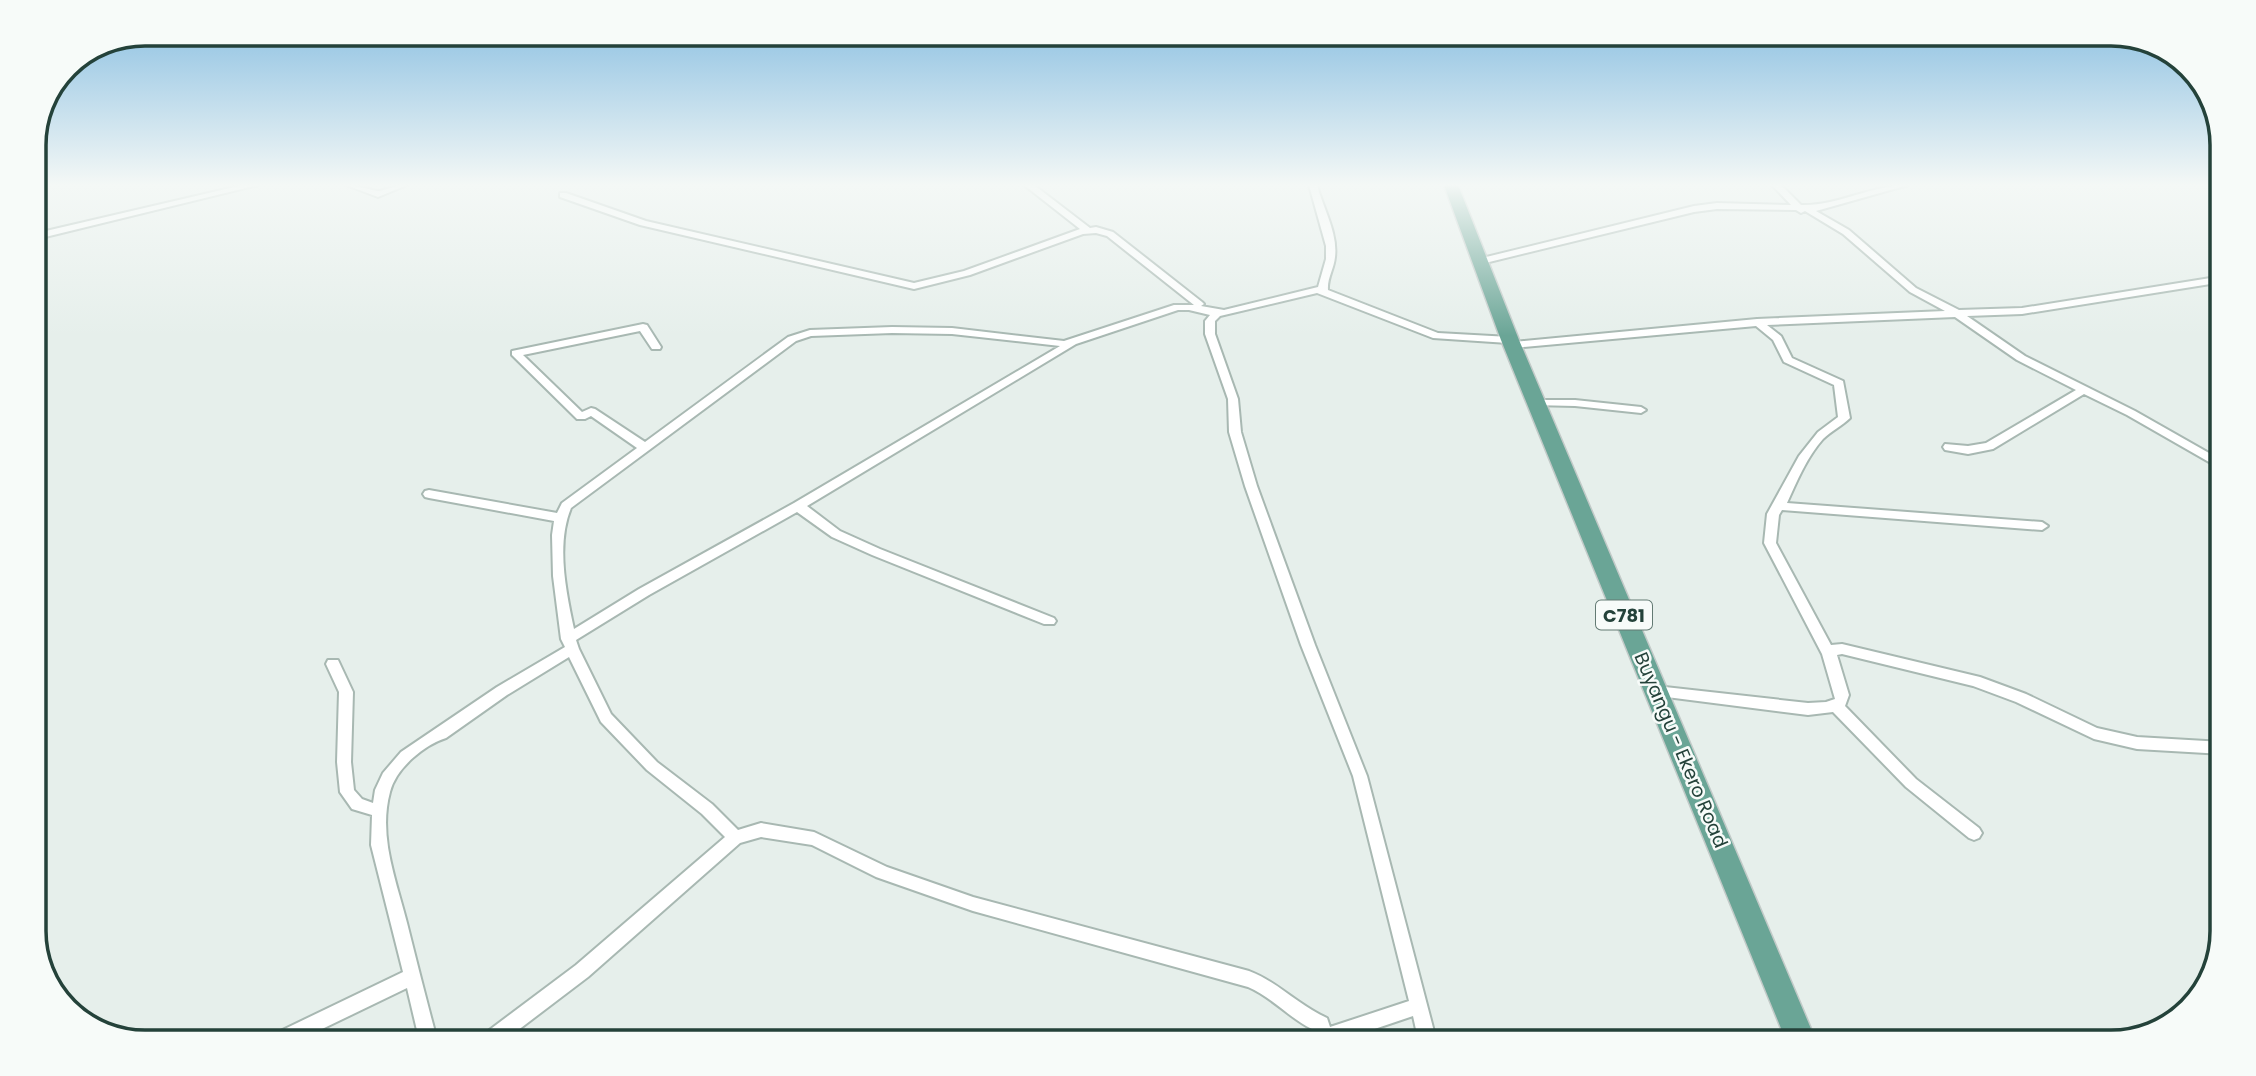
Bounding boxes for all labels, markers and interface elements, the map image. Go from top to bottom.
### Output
road number: C781 [1596,600,1652,630]
street label: Buyangu - Ekero Road [1628,648,1734,852]

